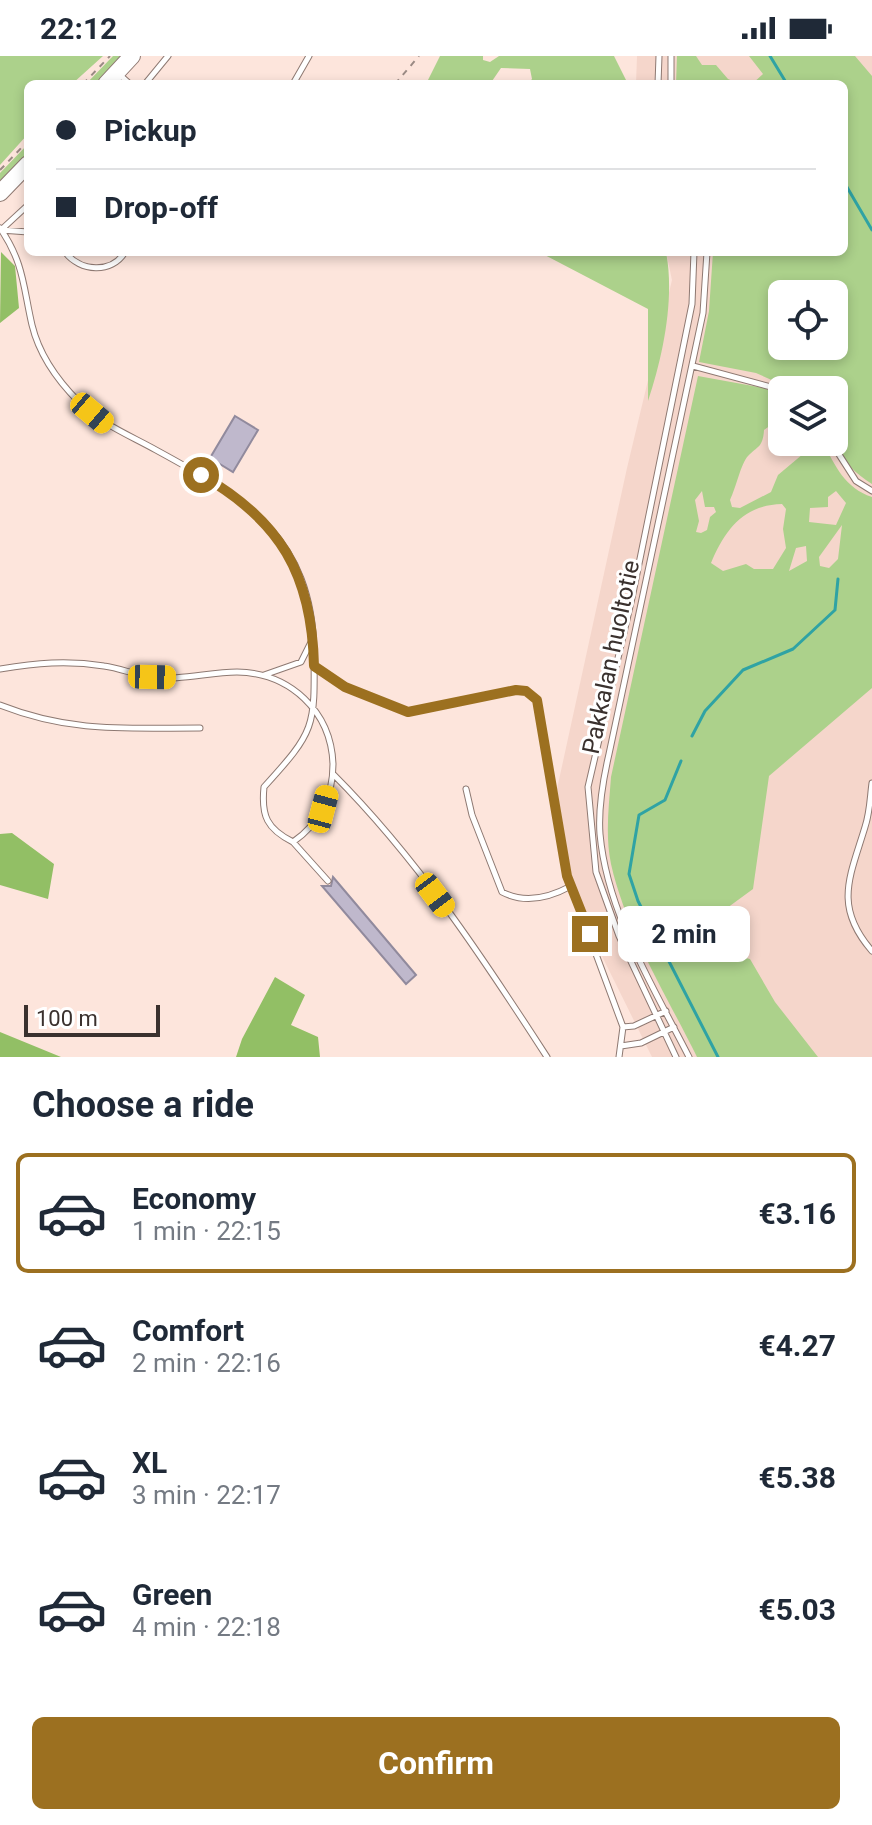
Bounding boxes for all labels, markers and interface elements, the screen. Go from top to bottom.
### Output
text: 22:12 [40,11,117,46]
text: Pickup [104,113,197,148]
text: Drop-off [104,190,218,225]
map controls [768,280,848,456]
button: locate [768,280,848,360]
button: layers [768,376,848,456]
car [66,388,118,438]
route start [183,457,219,493]
street label: Pakkalan huoltotie [577,558,645,756]
car [128,665,176,689]
car [305,783,341,835]
car [411,869,459,921]
callout: 2 min [618,906,750,962]
route end [572,916,608,952]
text: 2 min [651,919,717,949]
scale bar [24,1001,160,1037]
text: 100 m [36,1006,98,1031]
text: Choose a ride [32,1084,254,1126]
icon: car [36,1177,108,1249]
text: Economy [132,1181,256,1216]
text: €3.16 [758,1196,836,1231]
text: 1 min · 22:15 [132,1216,281,1246]
icon: car [36,1309,108,1381]
text: Comfort [132,1313,244,1348]
text: €4.27 [758,1328,836,1363]
text: 2 min · 22:16 [132,1348,281,1378]
icon: car [36,1441,108,1513]
text: XL [132,1445,167,1480]
text: €5.38 [758,1460,836,1495]
text: 3 min · 22:17 [132,1480,281,1510]
icon: car [36,1573,108,1645]
text: Green [132,1577,212,1612]
text: €5.03 [758,1592,836,1627]
text: 4 min · 22:18 [132,1612,281,1642]
button: Confirm [32,1717,840,1809]

